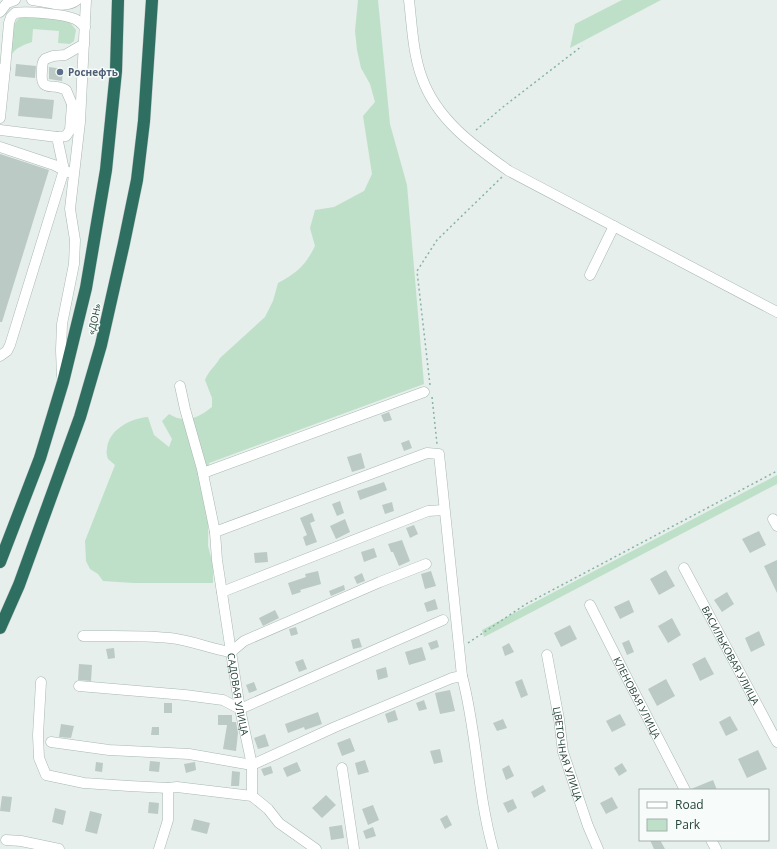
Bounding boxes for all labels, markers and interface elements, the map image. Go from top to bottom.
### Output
place label: Роснефть [68,65,118,79]
marker: Роснефть [55,67,65,77]
street label: «ДОН» [84,302,104,336]
street label: ВАСИЛЬКОВАЯ УЛИЦА [699,603,763,708]
street label: САДОВАЯ УЛИЦА [224,652,253,737]
street label: КЛЕНОВАЯ УЛИЦА [610,654,664,742]
street label: ЦВЕТОЧНАЯ УЛИЦА [550,705,586,803]
legend [639,789,769,841]
text: Road [675,796,704,813]
text: Park [675,816,701,833]

